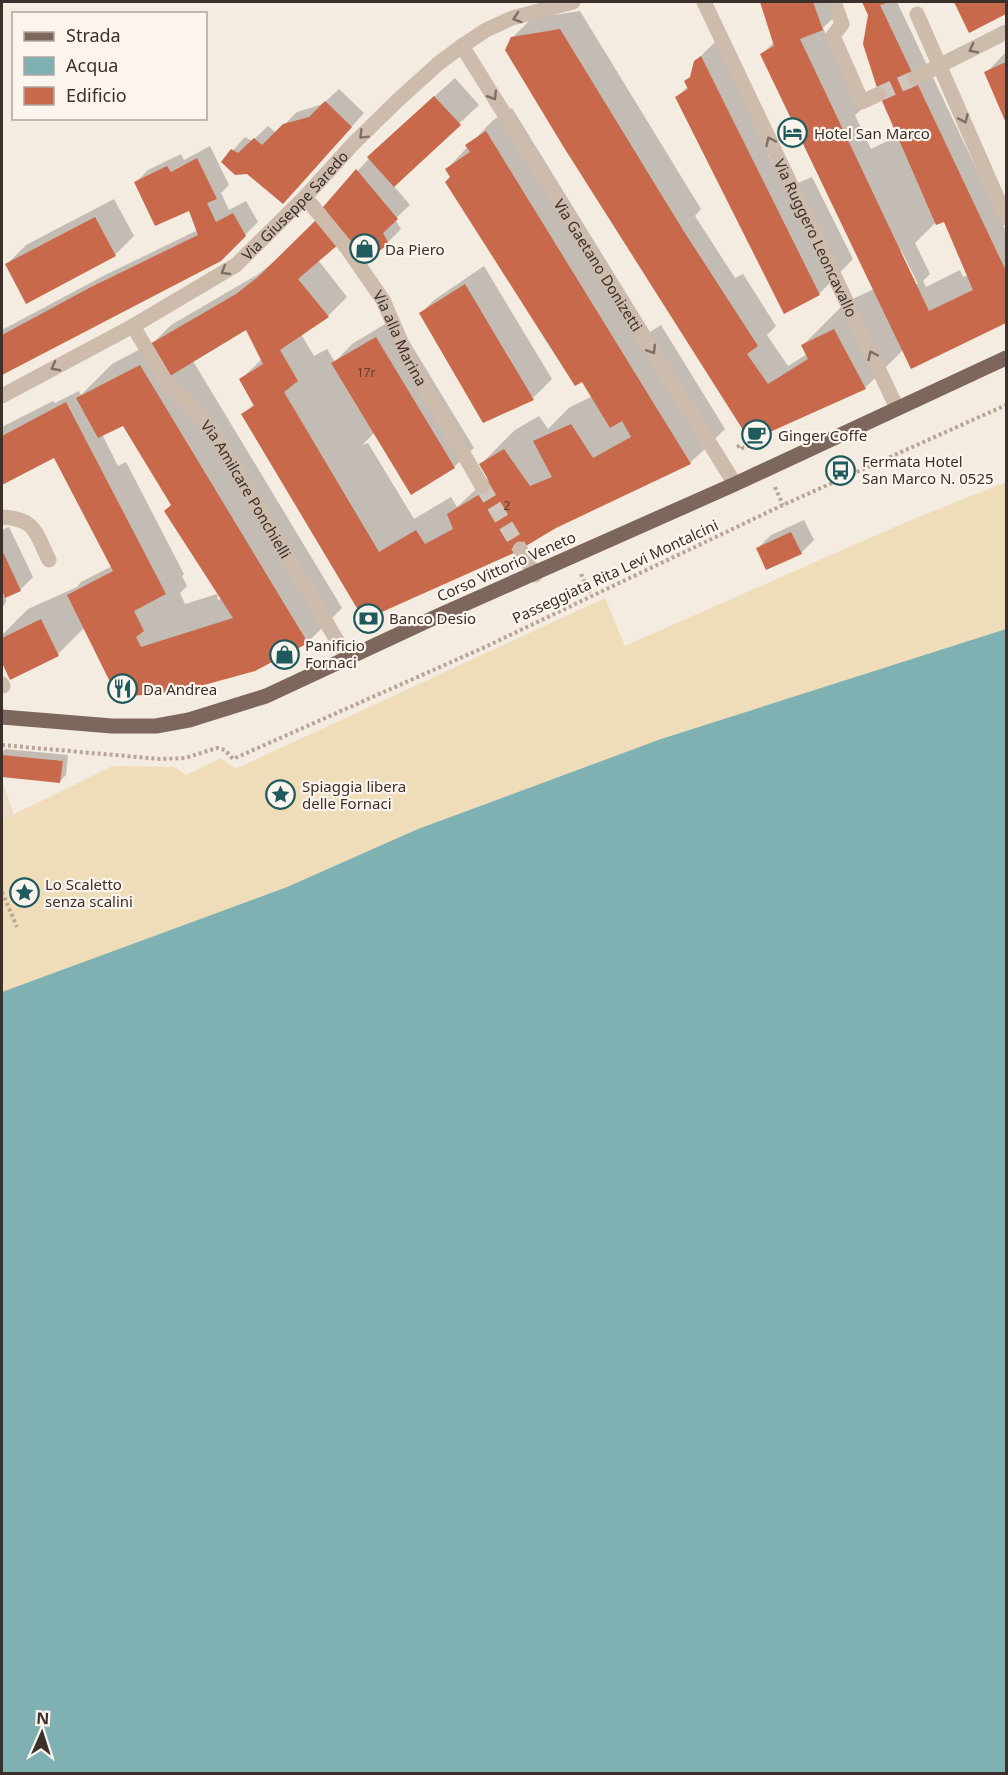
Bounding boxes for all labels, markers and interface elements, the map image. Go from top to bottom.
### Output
one-way arrow [512,10,523,23]
legend [12,12,207,120]
text: Strada [66,23,121,47]
one-way arrow [969,42,980,53]
text: Acqua [66,53,118,77]
text: Edificio [66,83,127,107]
one-way arrow [486,89,497,100]
one-way arrow [956,113,968,124]
hotel icon: Hotel San Marco [777,117,809,149]
place label: Hotel San Marco [814,123,930,143]
one-way arrow [360,127,371,138]
one-way arrow [766,137,778,148]
street label: Via Giuseppe Saredo [237,146,352,264]
street label: Via Ruggero Leoncavallo [770,155,862,320]
street label: Via Gaetano Donizetti [550,195,647,335]
shop icon: Da Piero [348,233,380,265]
place label: Da Piero [385,239,445,259]
one-way arrow [221,264,231,276]
street label: Via alla Marina [369,286,432,389]
one-way arrow [644,344,656,354]
one-way arrow [867,351,879,362]
one-way arrow [51,360,61,371]
house number: 17r [357,364,375,381]
street label: Via Amilcare Ponchielli [196,416,296,562]
cafe icon: Ginger Coffe [741,419,773,451]
place label: Ginger Coffe [778,425,867,445]
place label: Fermata Hotel San Marco N. 0525 [862,451,994,488]
bus stop icon: Fermata Hotel San Marco N. 0525 [825,454,857,486]
house number: 2 [504,497,511,514]
street label: Passeggiata Rita Levi Montalcini [509,514,721,628]
street label: Corso Vittorio Veneto [433,526,579,606]
bank icon: Banco Desio [352,602,384,634]
place label: Banco Desio [389,608,476,628]
place label: Panificio Fornaci [305,635,365,672]
shop icon: Panificio Fornaci [268,638,300,670]
restaurant icon: Da Andrea [106,673,138,705]
place label: Da Andrea [143,679,217,699]
place label: Spiaggia libera delle Fornaci [302,776,406,813]
place icon: Spiaggia libera delle Fornaci [265,779,297,811]
place label: Lo Scaletto senza scalini [45,874,133,911]
place icon: Lo Scaletto senza scalini [8,877,40,909]
north arrow [12,1703,72,1763]
text: N [36,1707,50,1729]

